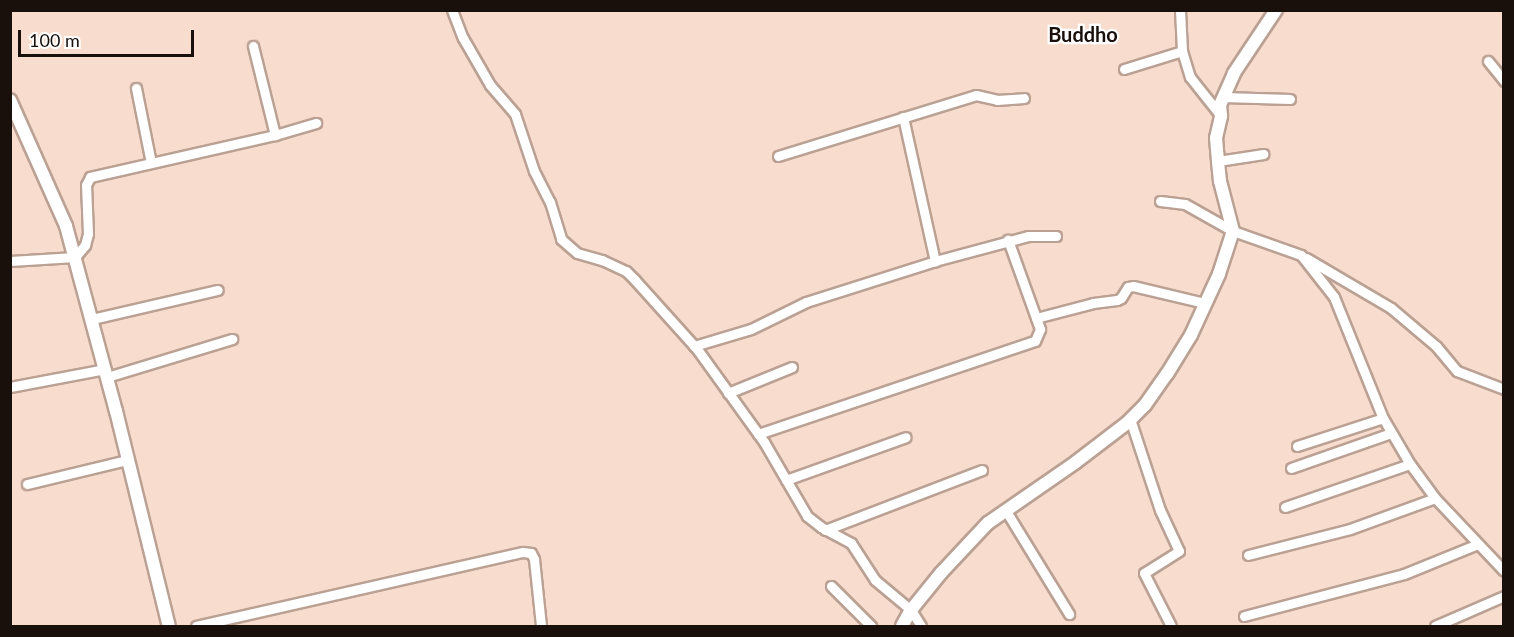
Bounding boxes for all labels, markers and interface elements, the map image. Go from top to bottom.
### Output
scale bar [21,18,196,56]
district label: Buddho [1048,22,1118,46]
text: 100 m [29,29,80,51]

